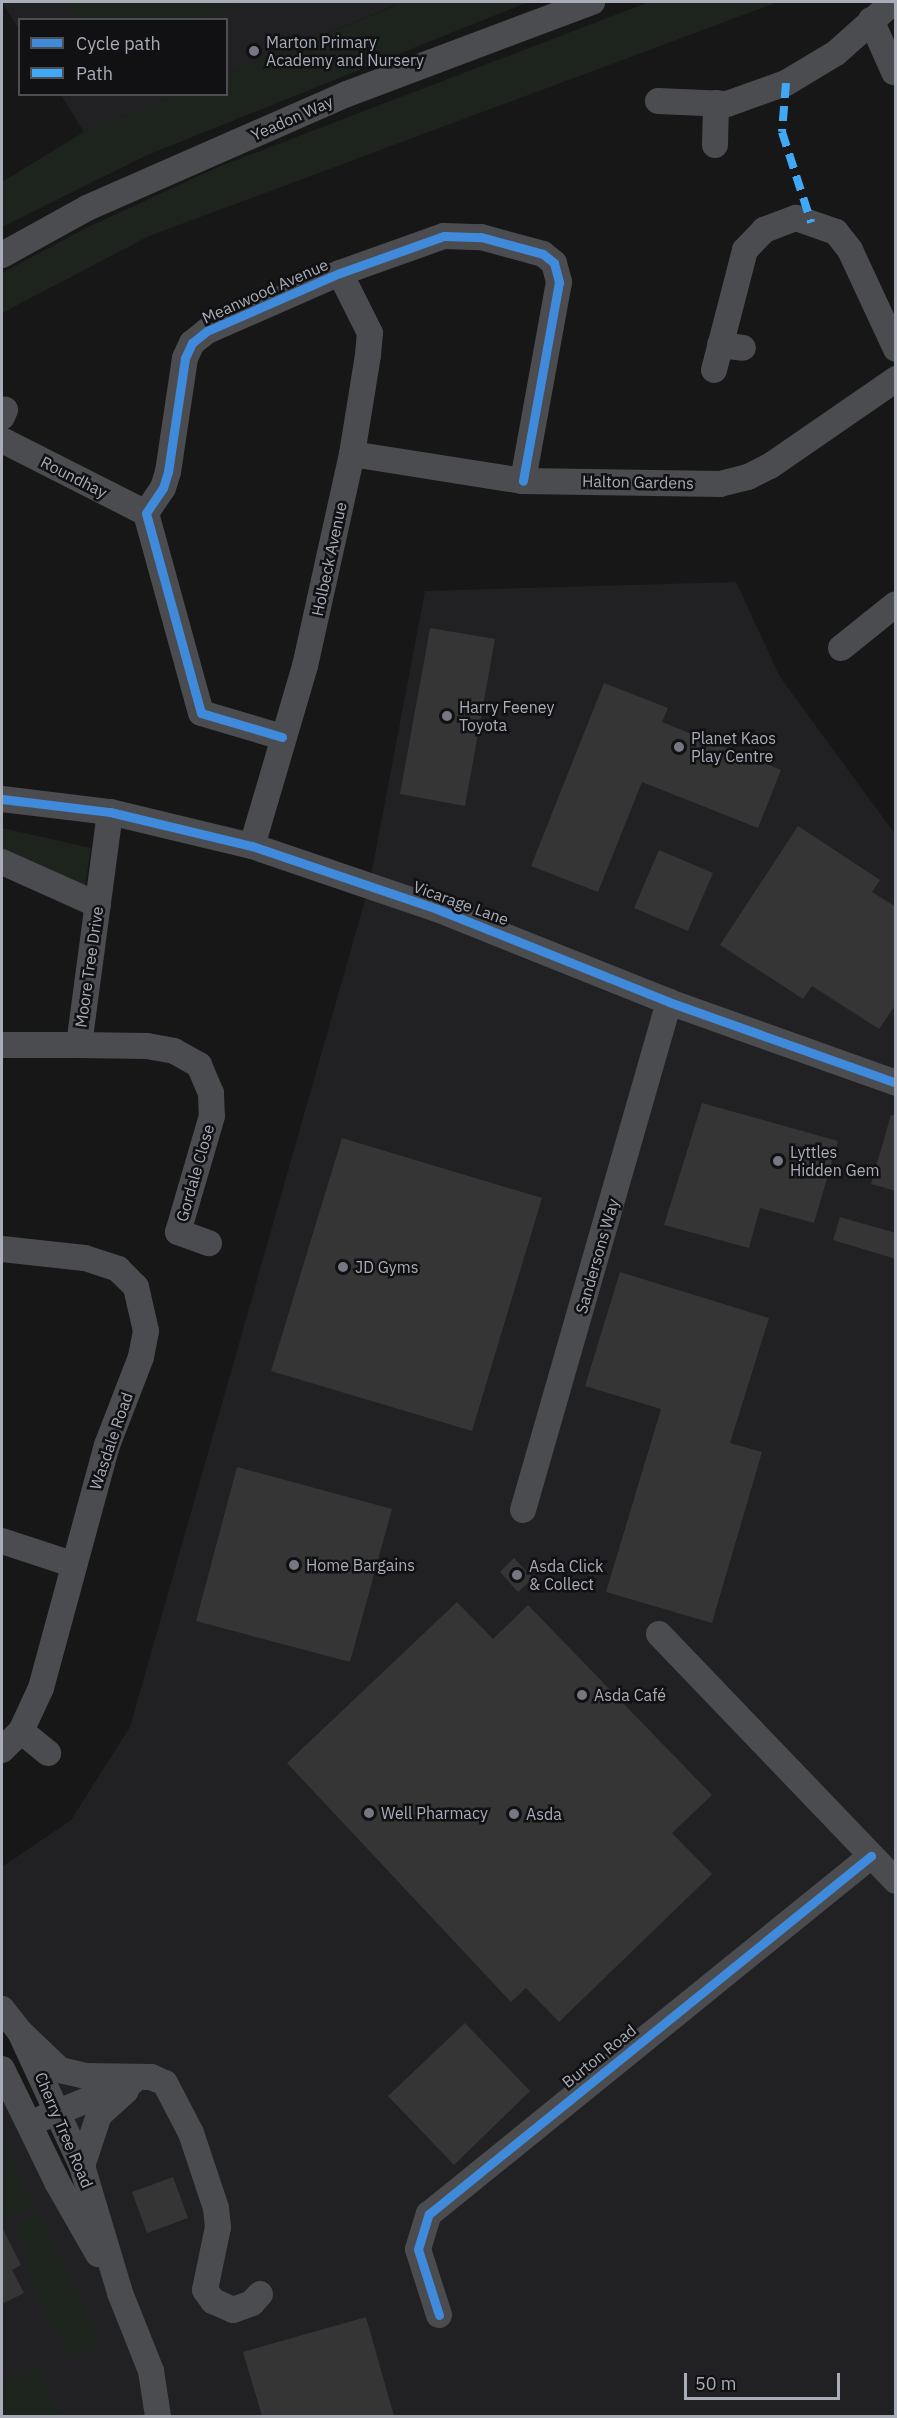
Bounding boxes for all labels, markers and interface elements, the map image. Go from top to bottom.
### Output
legend [18,18,228,96]
text: Cycle path [76,32,161,55]
place label: Marton Primary Academy and Nursery [266,32,424,70]
marker: Marton Primary Academy and Nursery [247,44,261,58]
text: Path [76,62,113,85]
street label: Yeadon Way [248,91,336,145]
street label: Meanwood Avenue [199,255,331,327]
street label: Roundhay [38,452,110,502]
street label: Halton Gardens [582,471,694,493]
street label: Holbeck Avenue [308,500,350,618]
place label: Harry Feeney Toyota [459,697,554,735]
marker: Harry Feeney Toyota [440,709,454,723]
place label: Planet Kaos Play Centre [691,728,776,766]
marker: Planet Kaos Play Centre [672,740,686,754]
street label: Vicarage Lane [411,877,511,929]
street label: Moore Tree Drive [71,905,107,1029]
street label: Gordale Close [172,1122,218,1224]
place label: Lyttles Hidden Gem [790,1142,879,1180]
marker: Lyttles Hidden Gem [771,1154,785,1168]
street label: Sandersons Way [571,1196,623,1316]
place label: JD Gyms [355,1257,419,1277]
marker: JD Gyms [336,1260,350,1274]
street label: Wasdale Road [85,1390,137,1492]
place label: Home Bargains [306,1555,415,1575]
place label: Asda Click & Collect [529,1556,603,1594]
marker: Home Bargains [287,1558,301,1572]
marker: Asda Click & Collect [510,1568,524,1582]
place label: Asda Café [594,1685,666,1705]
marker: Asda Café [575,1688,589,1702]
place label: Well Pharmacy [381,1803,488,1823]
place label: Asda [526,1804,562,1824]
marker: Well Pharmacy [362,1806,376,1820]
marker: Asda [507,1807,521,1821]
street label: Burton Road [558,2020,640,2092]
street label: Cherry Tree Road [31,2069,97,2191]
scale bar [687,2361,843,2399]
text: 50 m [695,2372,737,2395]

